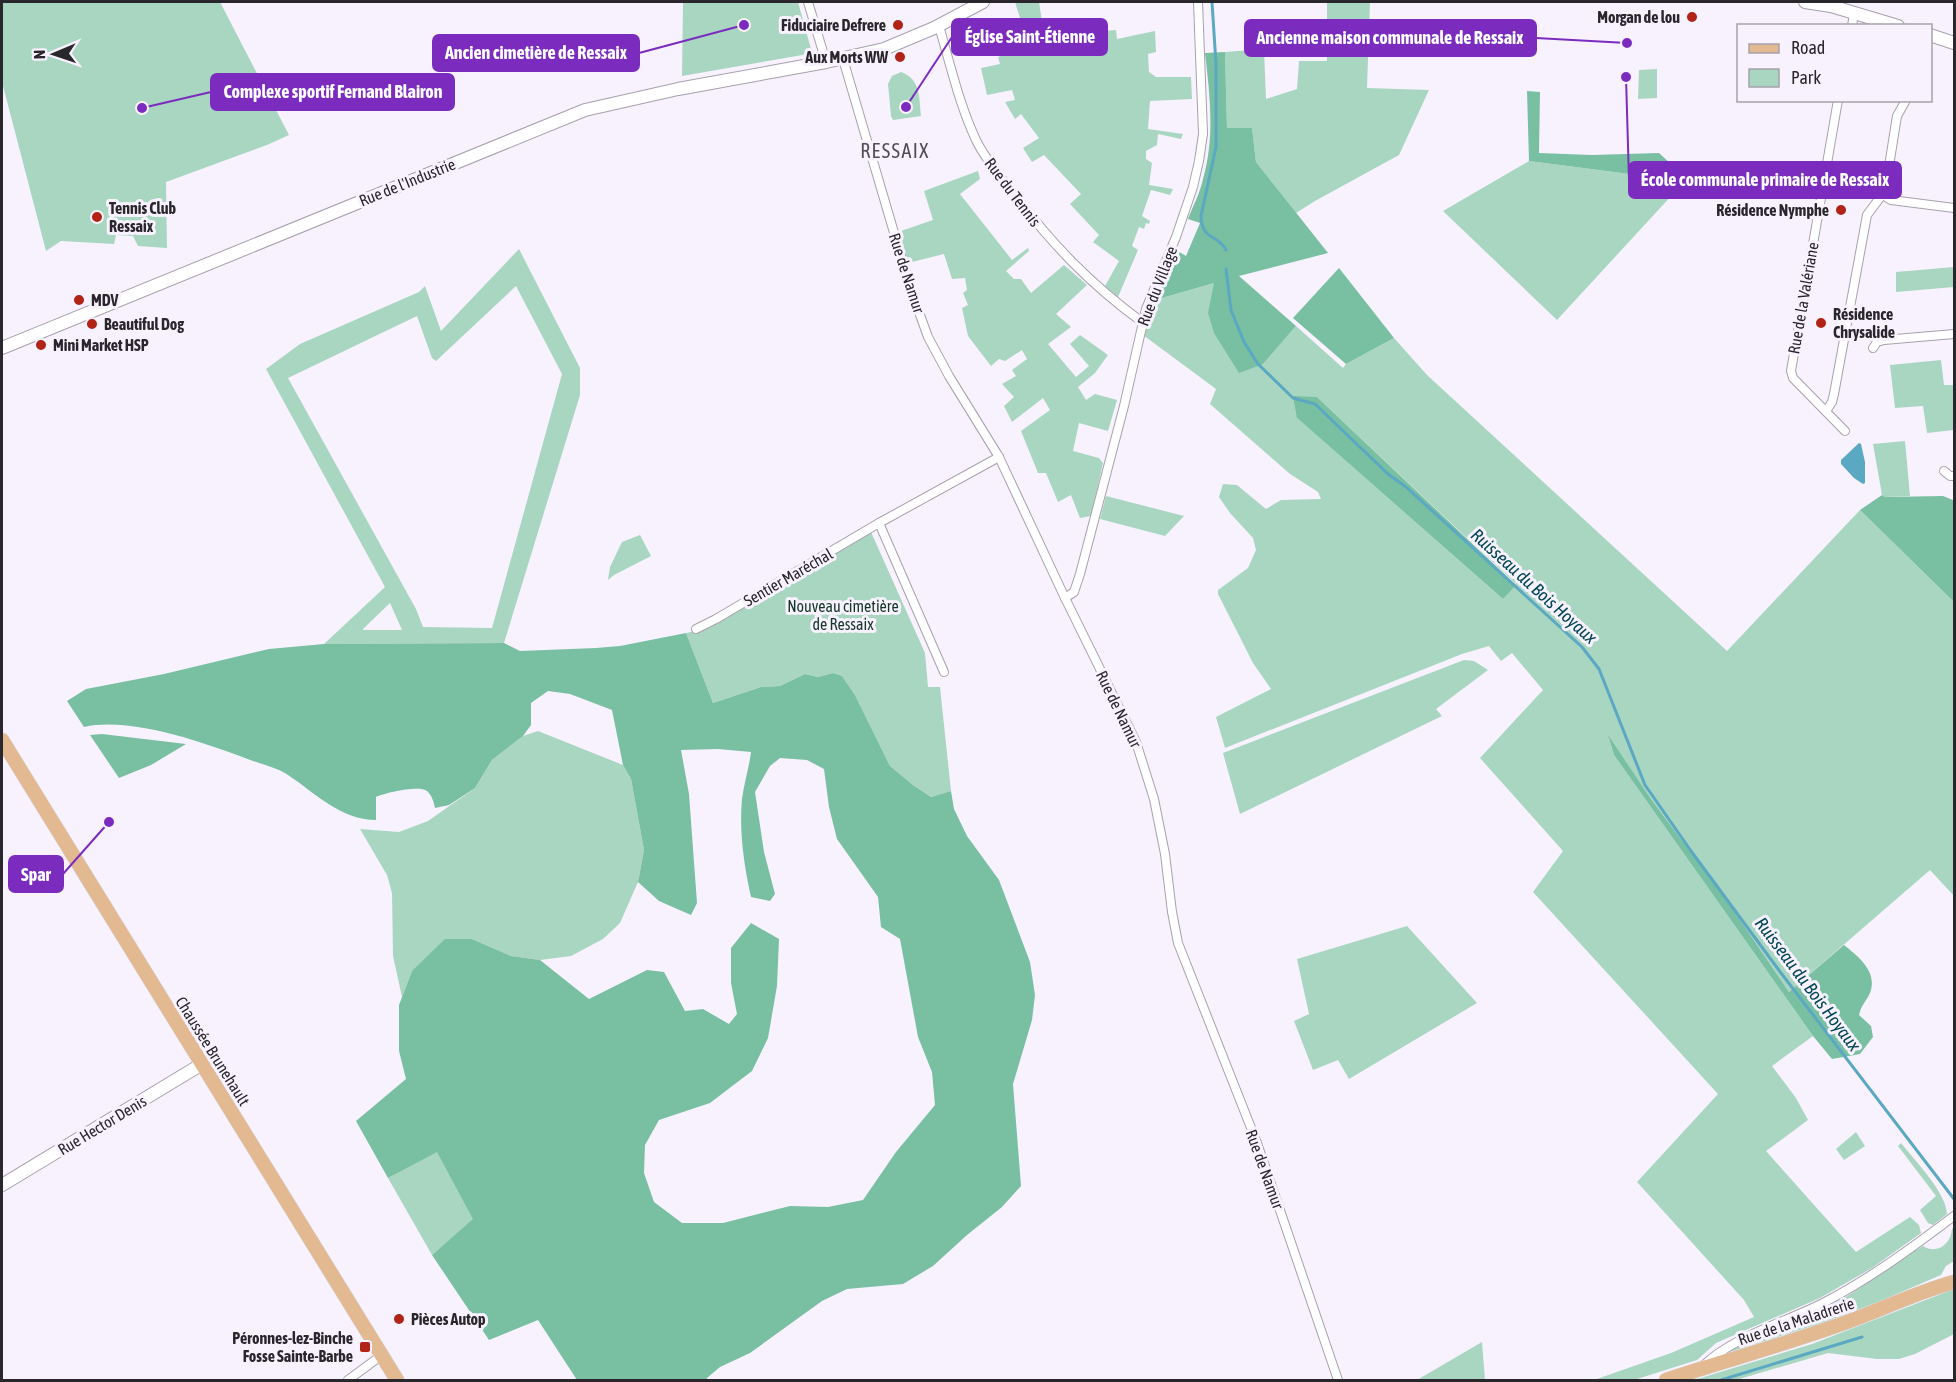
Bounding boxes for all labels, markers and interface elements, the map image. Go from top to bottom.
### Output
place label: Morgan de lou [1597,8,1680,26]
marker: Morgan de lou [1685,10,1699,24]
place label: Fiduciaire Defrere [781,16,886,34]
marker: Fiduciaire Defrere [891,18,905,32]
callout: Église Saint-Étienne [952,19,1107,55]
callout: Ancienne maison communale de Ressaix [1245,20,1536,56]
north arrow [24,24,84,84]
legend [1737,24,1932,102]
text: Église Saint-Étienne [965,26,1095,47]
text: Ancienne maison communale de Ressaix [1256,27,1524,48]
callout: Ancien cimetière de Ressaix [433,35,639,71]
text: Road [1791,37,1825,58]
text: Ancien cimetière de Ressaix [444,42,628,63]
place label: Aux Morts WW [804,48,888,66]
text: N [30,49,48,60]
marker: Aux Morts WW [893,50,907,64]
text: Park [1791,67,1821,88]
callout: Complexe sportif Fernand Blairon [211,74,454,110]
text: Complexe sportif Fernand Blairon [223,81,443,102]
district label: RESSAIX [860,139,930,162]
street label: Rue du Tennis [981,154,1045,230]
street label: Rue de l'Industrie [356,155,458,209]
callout: École communale primaire de Ressaix [1629,162,1901,198]
text: École communale primaire de Ressaix [1641,169,1890,190]
place label: Tennis Club Ressaix [109,199,177,235]
place label: Résidence Nymphe [1716,201,1829,219]
marker: Résidence Nymphe [1834,203,1848,217]
marker: Tennis Club Ressaix [90,210,104,224]
street label: Rue de Namur [886,231,928,316]
street label: Rue de la Valériane [1784,241,1822,355]
street label: Rue du Village [1134,244,1181,329]
place label: MDV [91,291,119,309]
marker: MDV [72,293,86,307]
place label: Résidence Chrysalide [1833,305,1895,341]
place label: Beautiful Dog [104,315,184,333]
marker: Résidence Chrysalide [1814,316,1828,330]
marker: Beautiful Dog [85,317,99,331]
place label: Mini Market HSP [53,336,149,354]
marker: Mini Market HSP [34,338,48,352]
water label: Ruisseau du Bois Hoyaux [1467,524,1602,648]
street label: Sentier Maréchal [740,544,836,610]
park label: Nouveau cimetière de Ressaix [787,597,899,633]
street label: Rue de Namur [1093,668,1145,751]
callout: Spar [9,856,63,892]
text: Spar [21,864,52,885]
water label: Ruisseau du Bois Hoyaux [1751,913,1866,1056]
street label: Chaussée Brunehault [172,993,254,1109]
street label: Rue Hector Denis [55,1091,150,1158]
street label: Rue de Namur [1242,1127,1288,1211]
street label: Rue de la Maladrerie [1736,1294,1856,1348]
place label: Pièces Autop [411,1310,486,1328]
marker: Pièces Autop [392,1312,406,1326]
place label: Péronnes-lez-Binche Fosse Sainte-Barbe [232,1329,353,1365]
marker: Péronnes-lez-Binche Fosse Sainte-Barbe [358,1340,372,1354]

